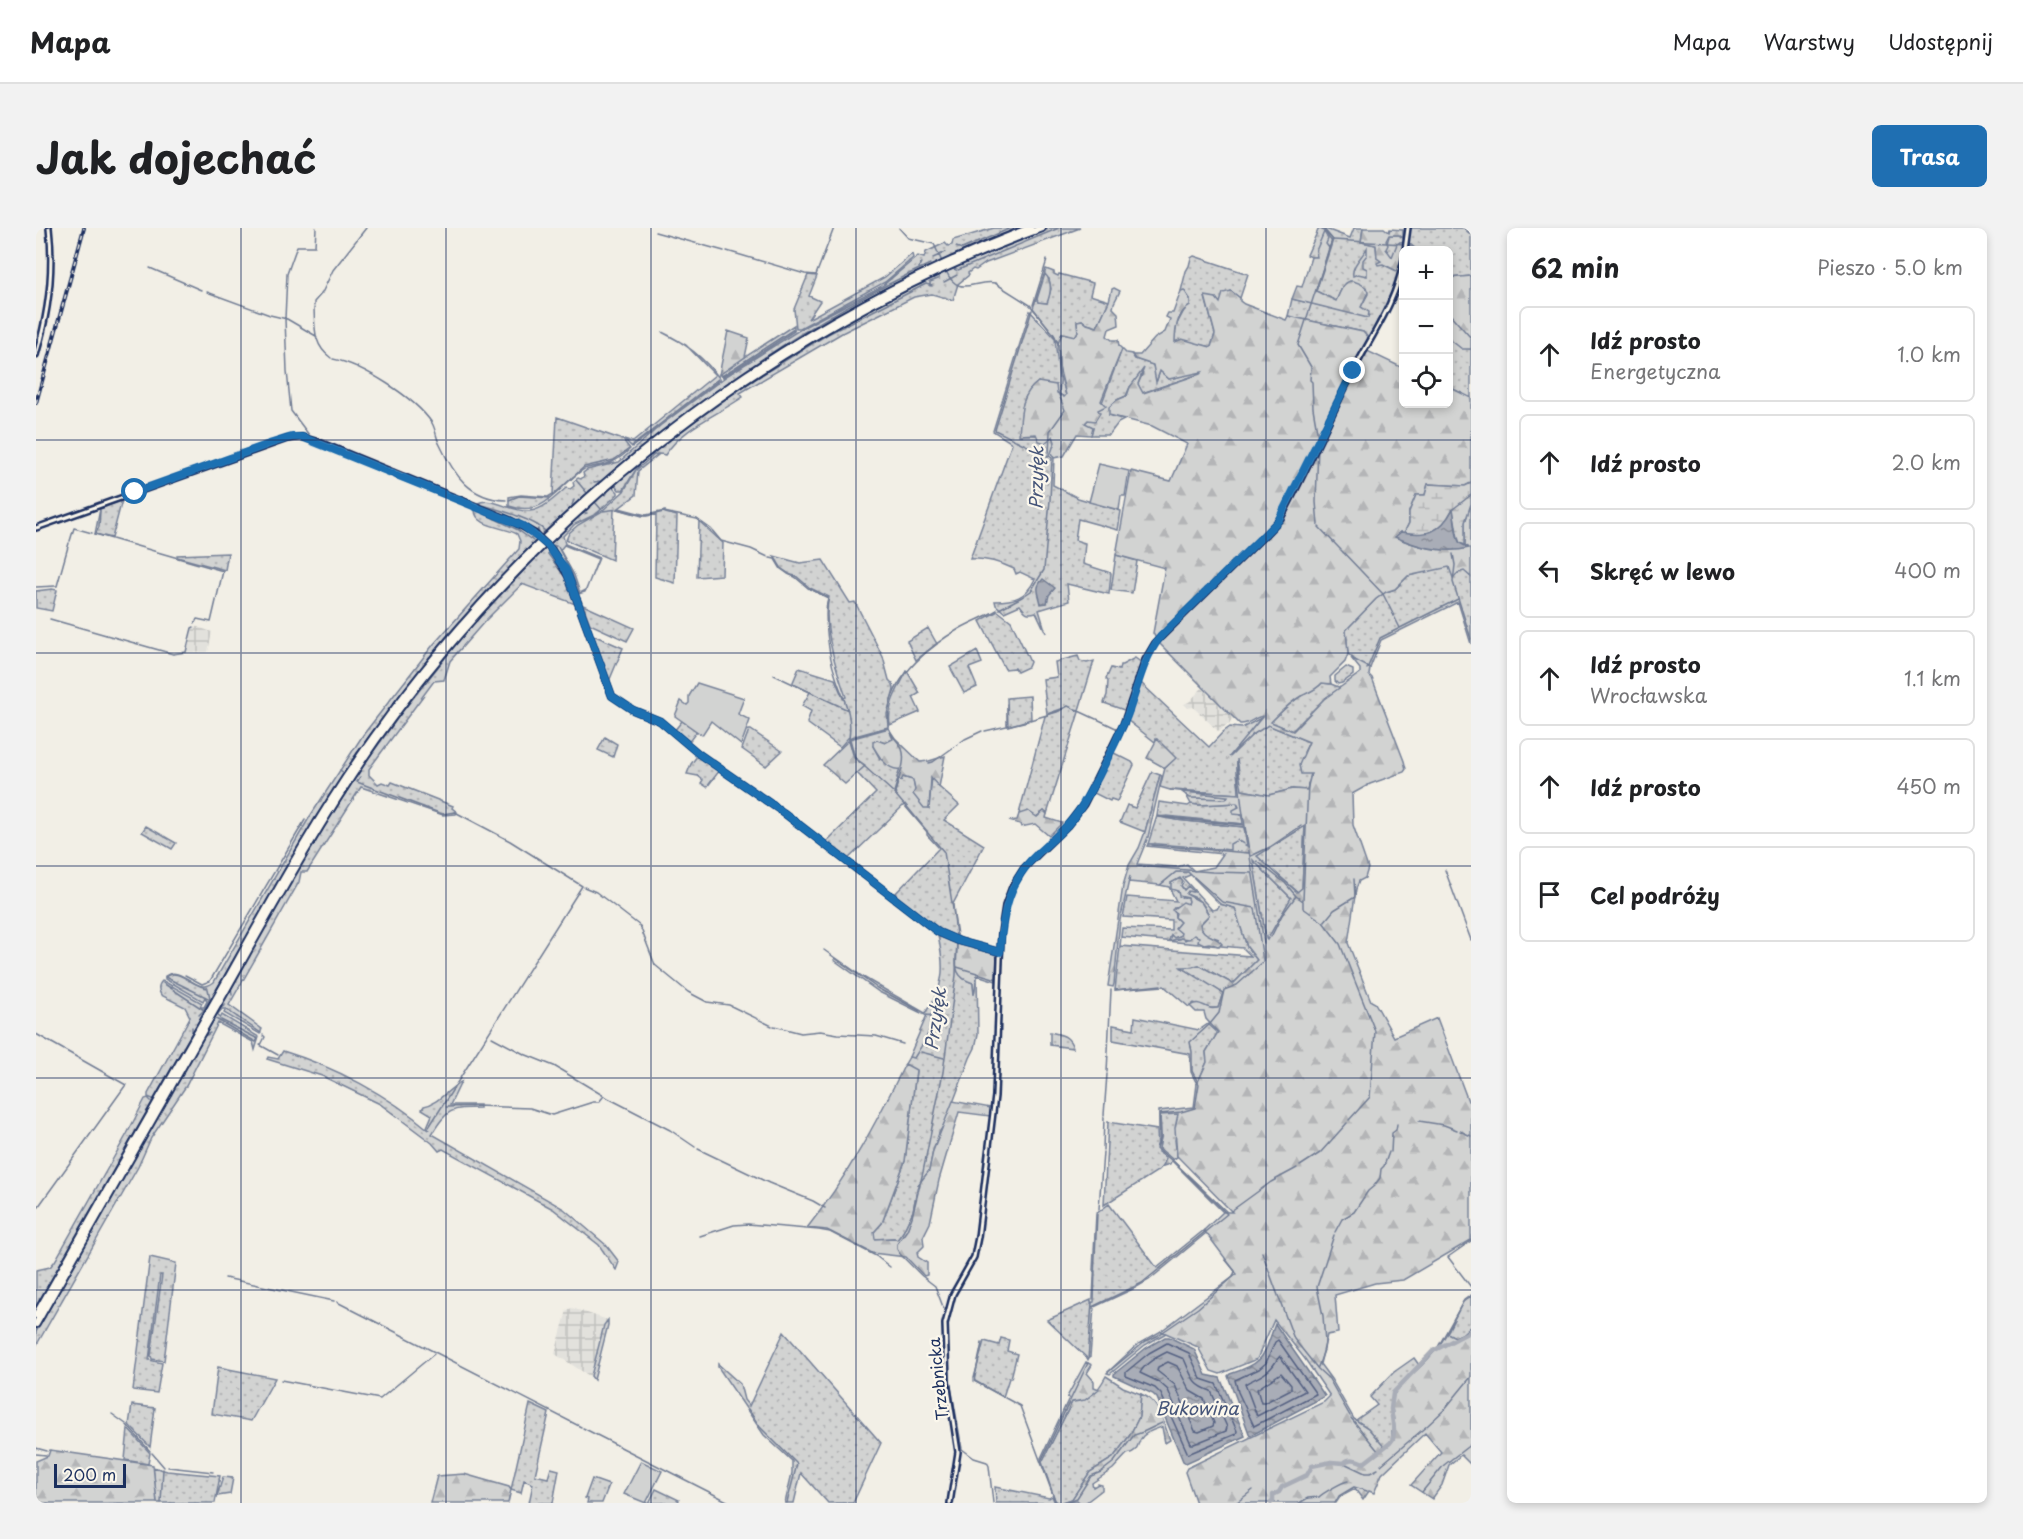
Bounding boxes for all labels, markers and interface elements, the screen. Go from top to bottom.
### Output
text: Mapa [30,20,111,63]
text: Mapa [1673,25,1731,57]
text: Warstwy [1764,25,1855,57]
text: Udostępnij [1888,25,1993,57]
text: Jak dojechać [36,125,317,188]
button: Trasa [1872,125,1987,187]
map controls [1399,246,1453,408]
button: + [1399,246,1453,300]
text: 62 min [1531,248,1619,287]
text: Pieszo · 5.0 km [1817,252,1963,282]
button: − [1399,300,1453,354]
text: Idź prosto [1590,323,1701,356]
icon: ahead [1533,338,1566,371]
text: 1.0 km [1897,339,1961,369]
button: locate [1399,354,1453,408]
text: Energetyczna [1590,356,1720,386]
route end [1339,357,1365,383]
water label: Przyłęk [1021,445,1050,510]
icon: ahead [1533,446,1566,479]
text: Idź prosto [1590,446,1701,479]
text: 2.0 km [1891,447,1961,477]
route start [121,478,147,504]
icon: left [1533,554,1566,587]
text: Skręć w lewo [1590,554,1735,587]
text: 400 m [1894,555,1961,585]
text: Idź prosto [1590,647,1701,680]
icon: ahead [1533,662,1566,695]
text: 1.1 km [1904,663,1961,693]
text: Wrocławska [1590,680,1707,710]
icon: ahead [1533,770,1566,803]
text: Idź prosto [1590,770,1701,803]
text: 450 m [1896,771,1961,801]
icon: arrive [1533,878,1566,911]
text: Cel podróży [1590,878,1720,911]
water label: Przyłęk [917,985,952,1052]
street label: Trzebnicka [921,1337,953,1422]
water label: Bukowina [1155,1394,1239,1421]
scale bar [54,1461,126,1488]
text: 200 m [63,1462,116,1486]

